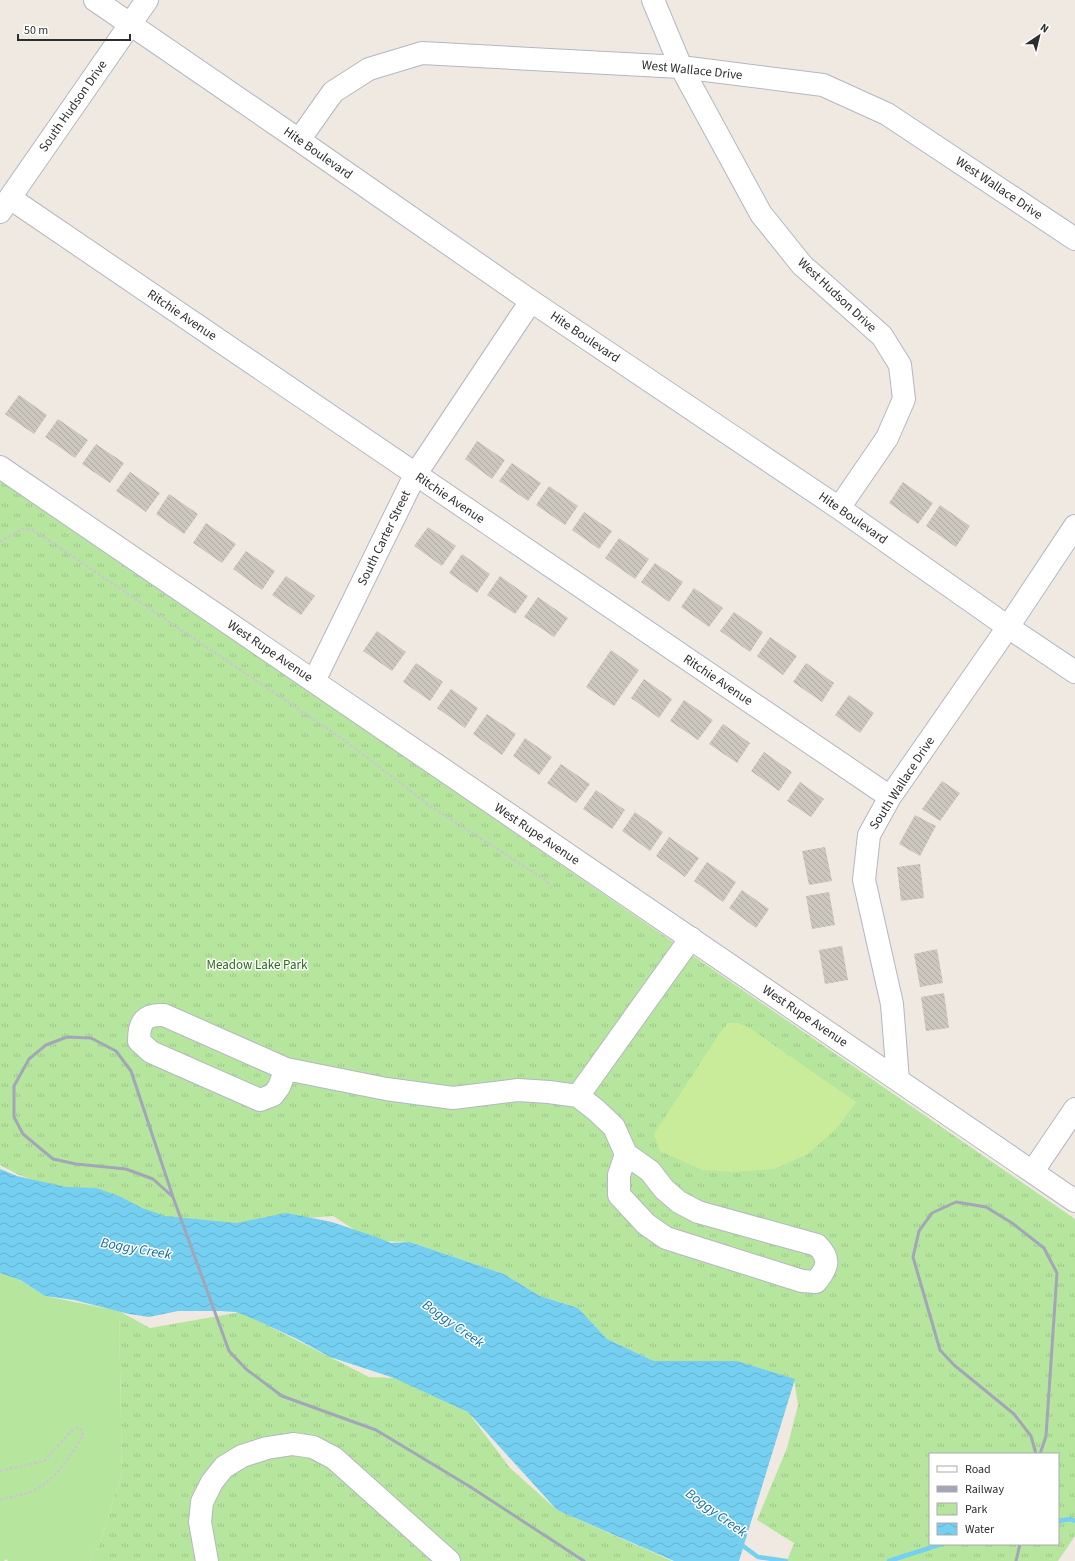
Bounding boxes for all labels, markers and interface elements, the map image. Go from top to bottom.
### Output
scale bar [18,16,130,42]
north arrow [1019,16,1059,56]
text: N [1037,20,1052,36]
text: 50 m [24,22,48,39]
street label: South Hudson Drive [35,56,111,156]
street label: West Wallace Drive [641,56,743,84]
street label: Hite Boulevard [280,123,356,183]
street label: West Wallace Drive [952,152,1046,224]
street label: West Hudson Drive [794,254,880,336]
street label: Ritchie Avenue [144,285,220,345]
street label: Hite Boulevard [547,307,623,367]
street label: Ritchie Avenue [412,468,488,528]
street label: South Carter Street [353,487,415,589]
street label: Hite Boulevard [815,488,891,548]
street label: West Rupe Avenue [224,616,316,686]
street label: Ritchie Avenue [680,650,756,710]
street label: South Wallace Drive [865,733,939,833]
street label: West Rupe Avenue [491,799,583,869]
park label: Meadow Lake Park [207,956,308,974]
street label: West Rupe Avenue [759,981,851,1051]
water label: Boggy Creek [99,1233,173,1265]
water label: Boggy Creek [418,1295,488,1353]
legend [929,1453,1059,1545]
text: Road [965,1461,991,1478]
text: Railway [965,1481,1004,1498]
water label: Boggy Creek [681,1484,751,1542]
text: Park [965,1501,987,1518]
text: Water [965,1521,995,1538]

